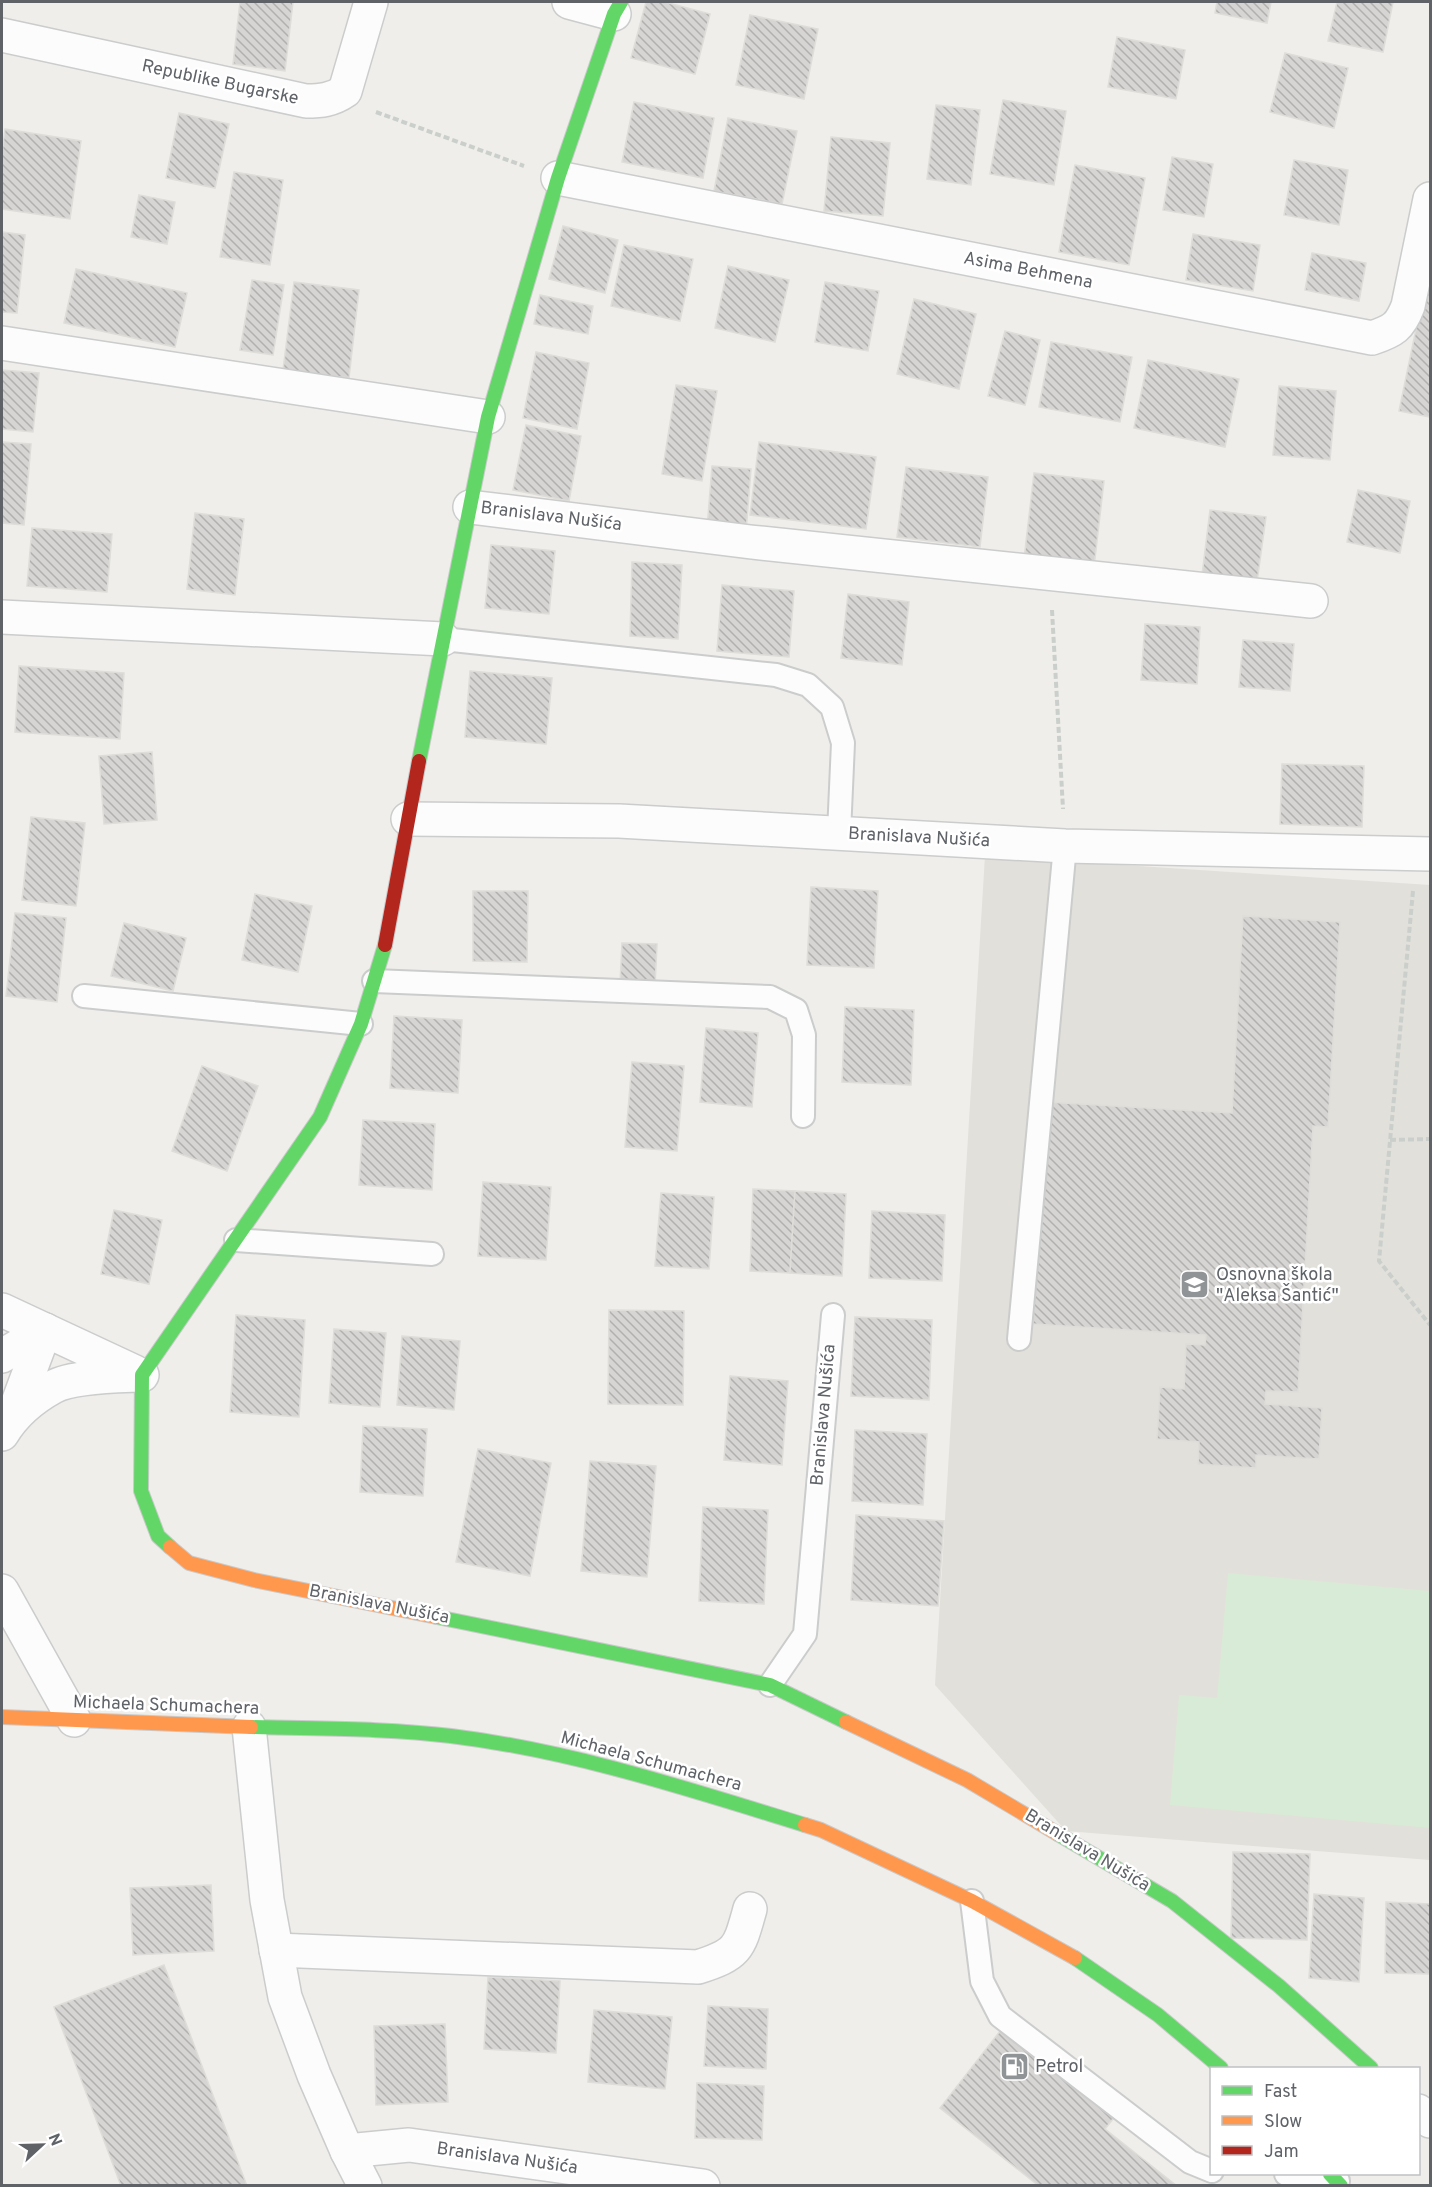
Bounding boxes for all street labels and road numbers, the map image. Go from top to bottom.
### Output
street label: Republike Bugarske [139,55,301,111]
street label: Asima Behmena [961,247,1095,295]
street label: Branislava Nušića [479,497,623,537]
street label: Branislava Nušića [847,823,991,853]
street label: Branislava Nušića [806,1343,842,1487]
street label: Branislava Nušića [307,1580,451,1630]
street label: Michaela Schumachera [72,1691,260,1721]
street label: Michaela Schumachera [558,1727,744,1797]
street label: Branislava Nušića [1020,1805,1154,1897]
street label: Branislava Nušića [435,2138,579,2180]

